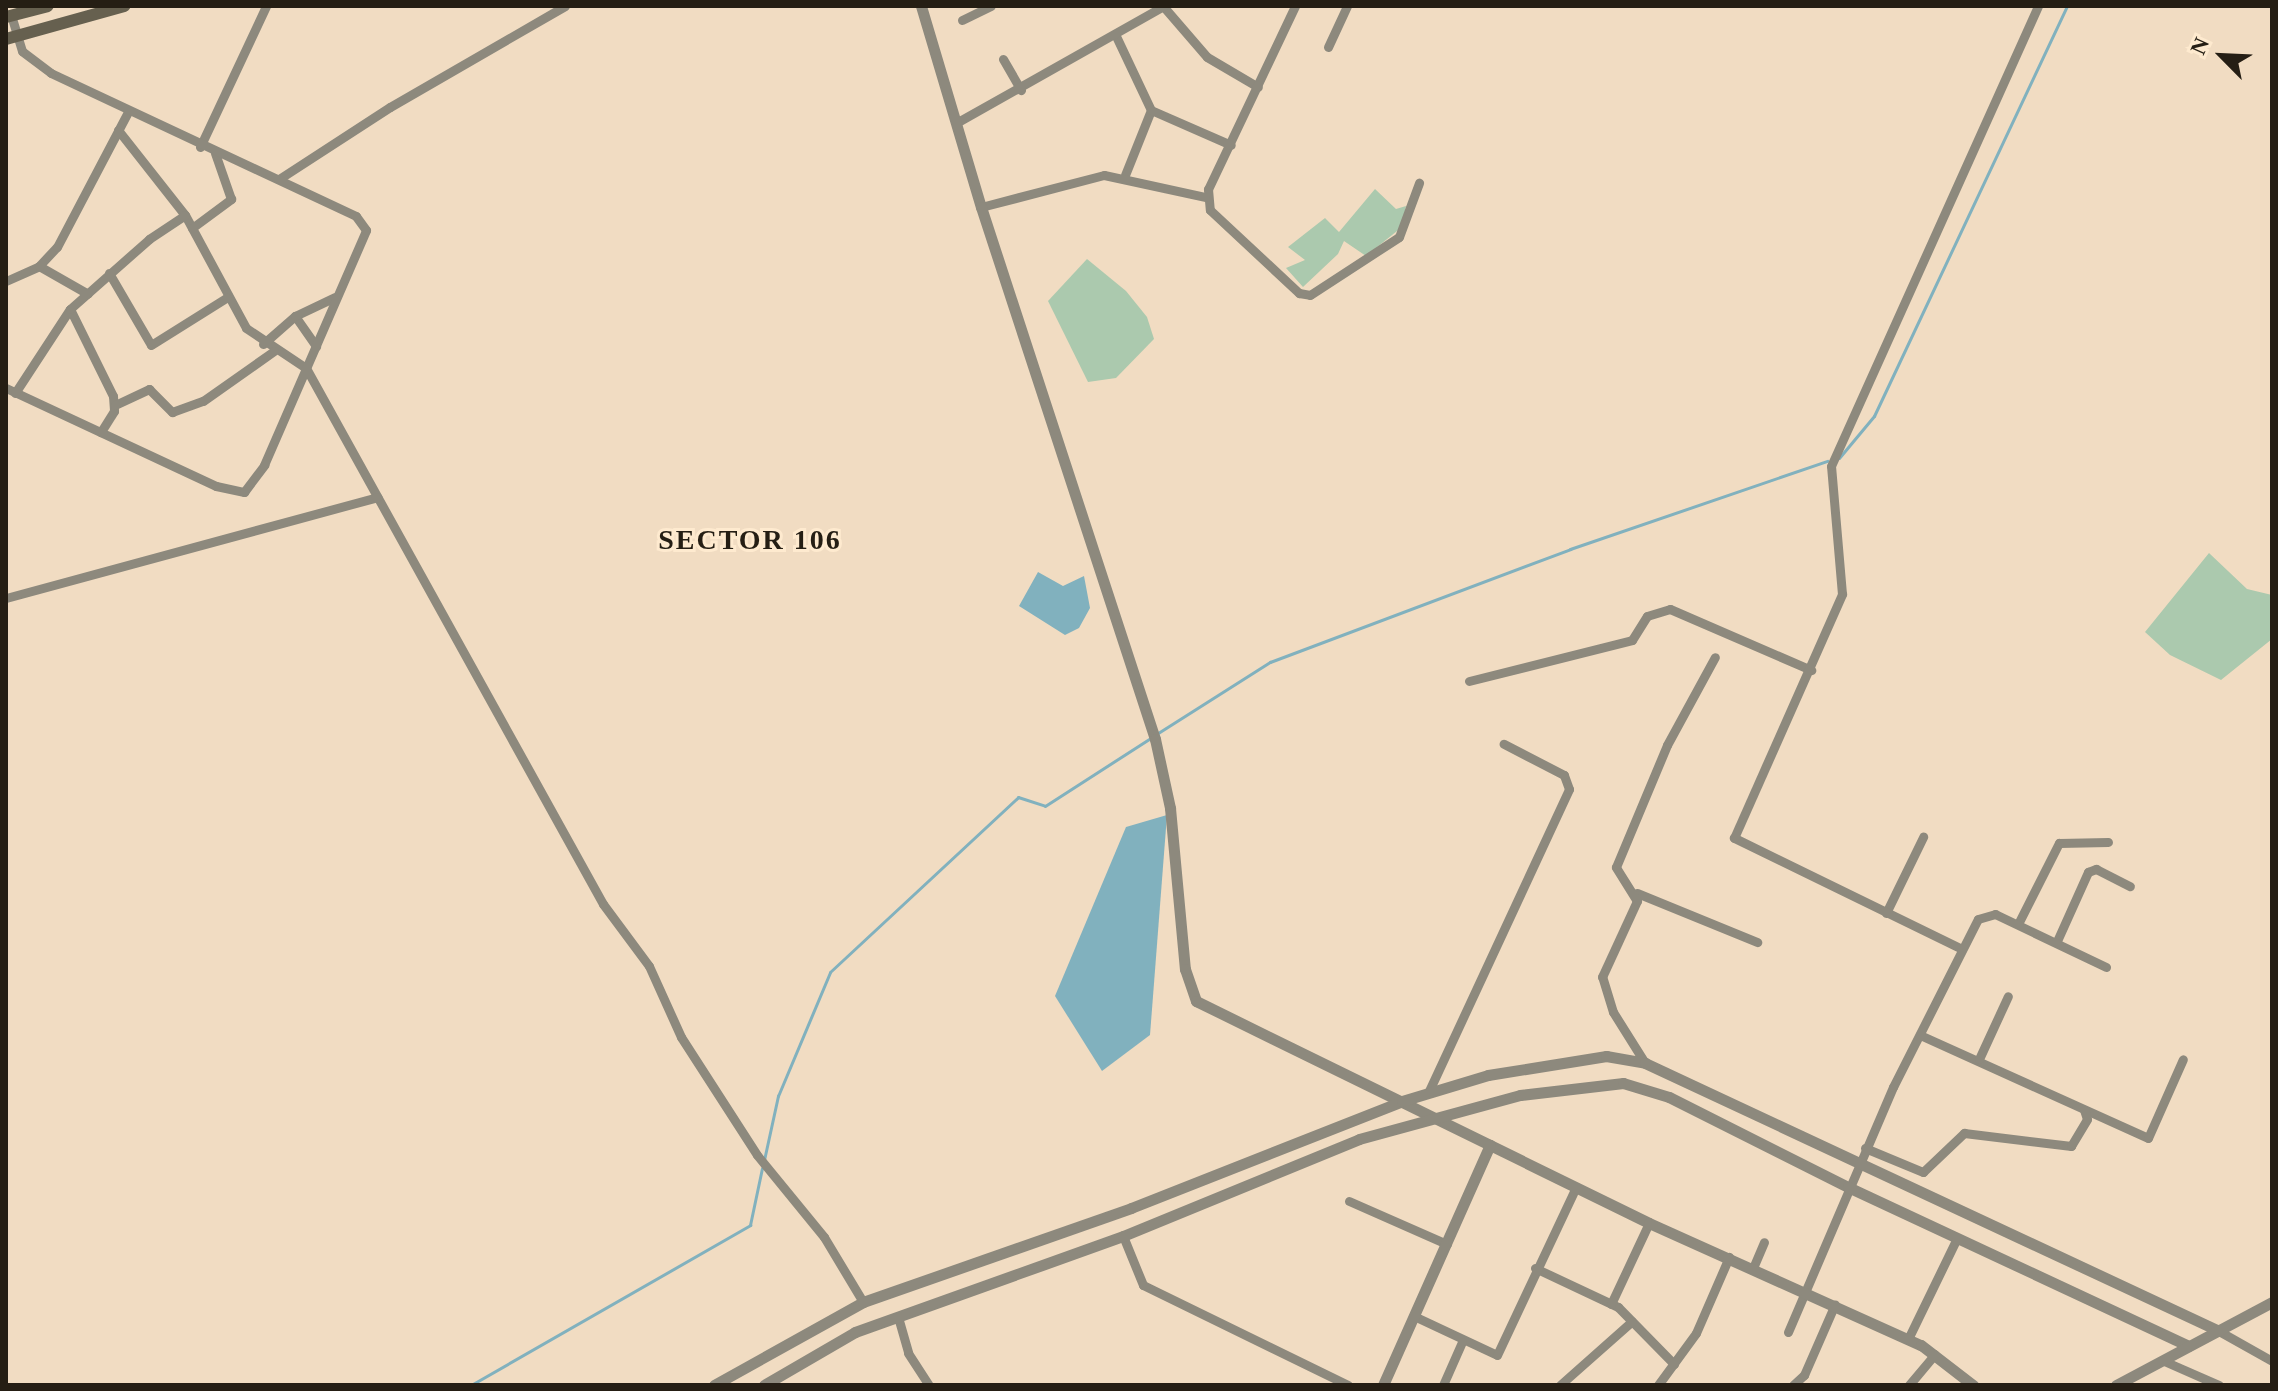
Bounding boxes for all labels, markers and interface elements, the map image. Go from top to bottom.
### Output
north arrow [2182,16,2262,96]
text: N [2185,34,2214,58]
district label: SECTOR 106 [658,523,842,557]

